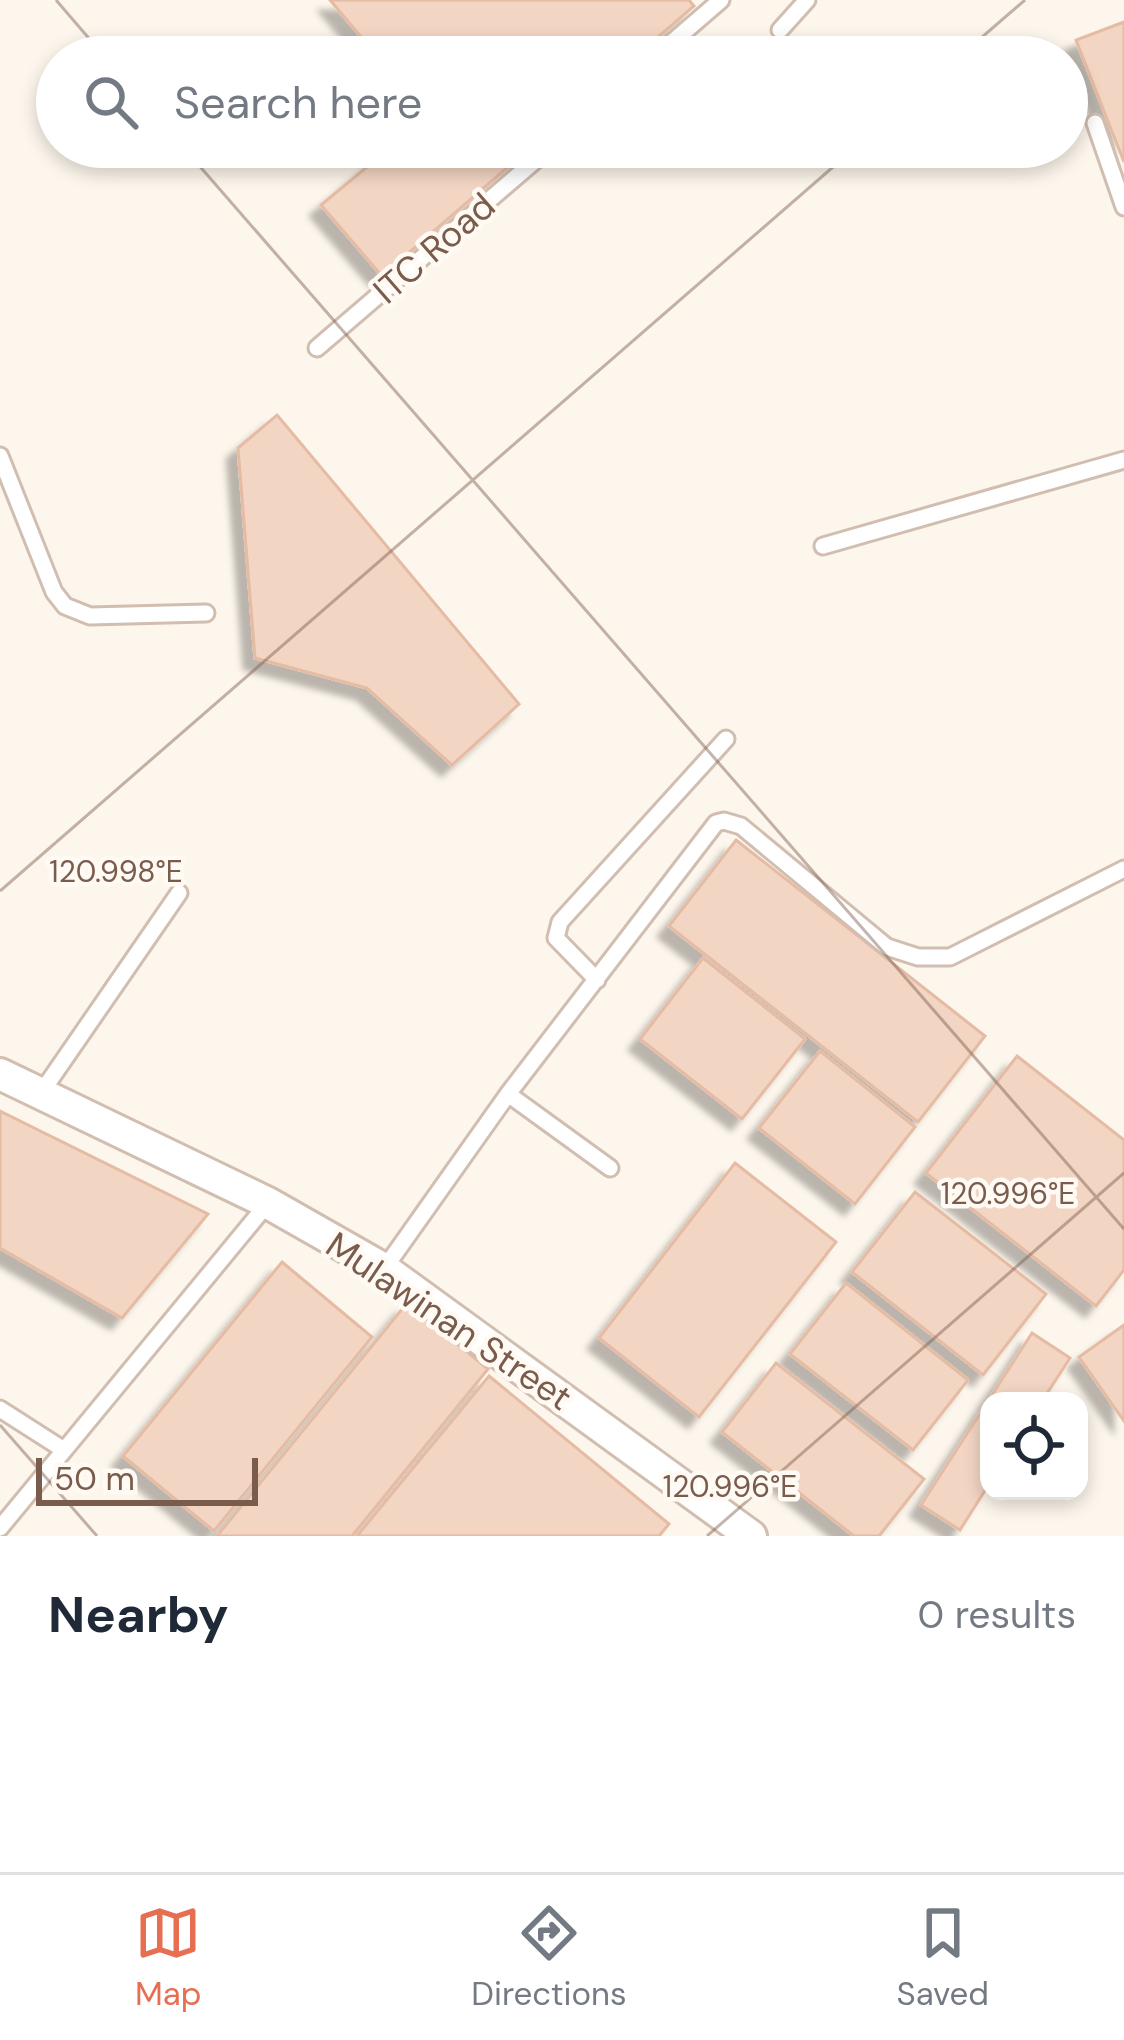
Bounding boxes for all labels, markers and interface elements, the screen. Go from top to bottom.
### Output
search box [36,36,1088,168]
icon: search [78,69,144,135]
text: Search here [174,73,422,132]
street label: ITC Road [363,182,505,314]
text: 120.998°E [49,852,183,891]
text: 120.996°E [941,1174,1075,1213]
street label: Mulawinan Street [317,1221,581,1421]
map controls [980,1392,1088,1500]
button: locate [980,1392,1088,1500]
scale bar [36,1452,258,1505]
text: 50 m [54,1457,135,1500]
text: 120.996°E [663,1467,797,1506]
text: Nearby [48,1581,229,1648]
text: 0 results [918,1589,1076,1640]
tab: Map [135,1900,201,2015]
tab: Directions [471,1900,627,2015]
tab: Saved [897,1900,989,2015]

